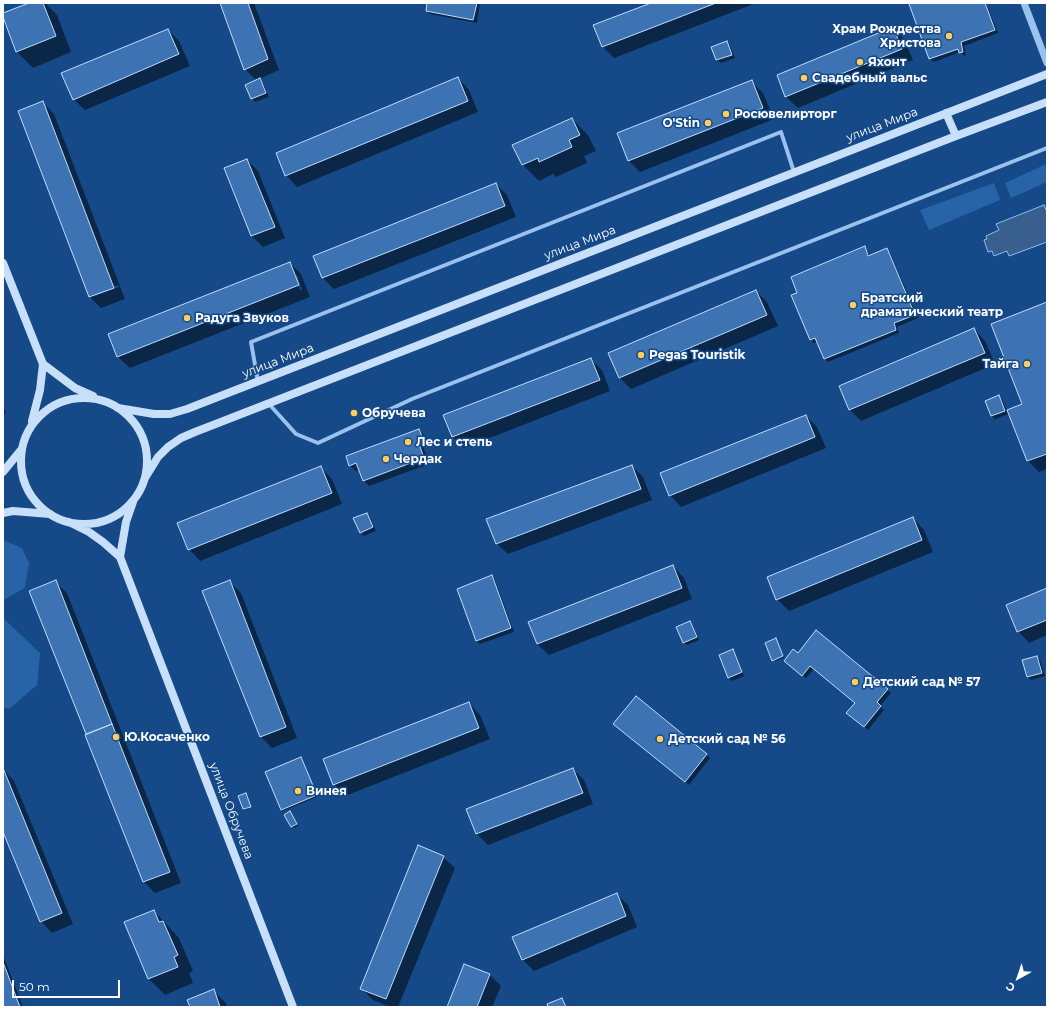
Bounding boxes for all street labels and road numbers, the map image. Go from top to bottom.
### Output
street label: улица Мира [844,105,920,145]
street label: улица Мира [542,223,618,263]
street label: улица Мира [240,341,316,381]
street label: улица Обручева [206,761,256,861]

